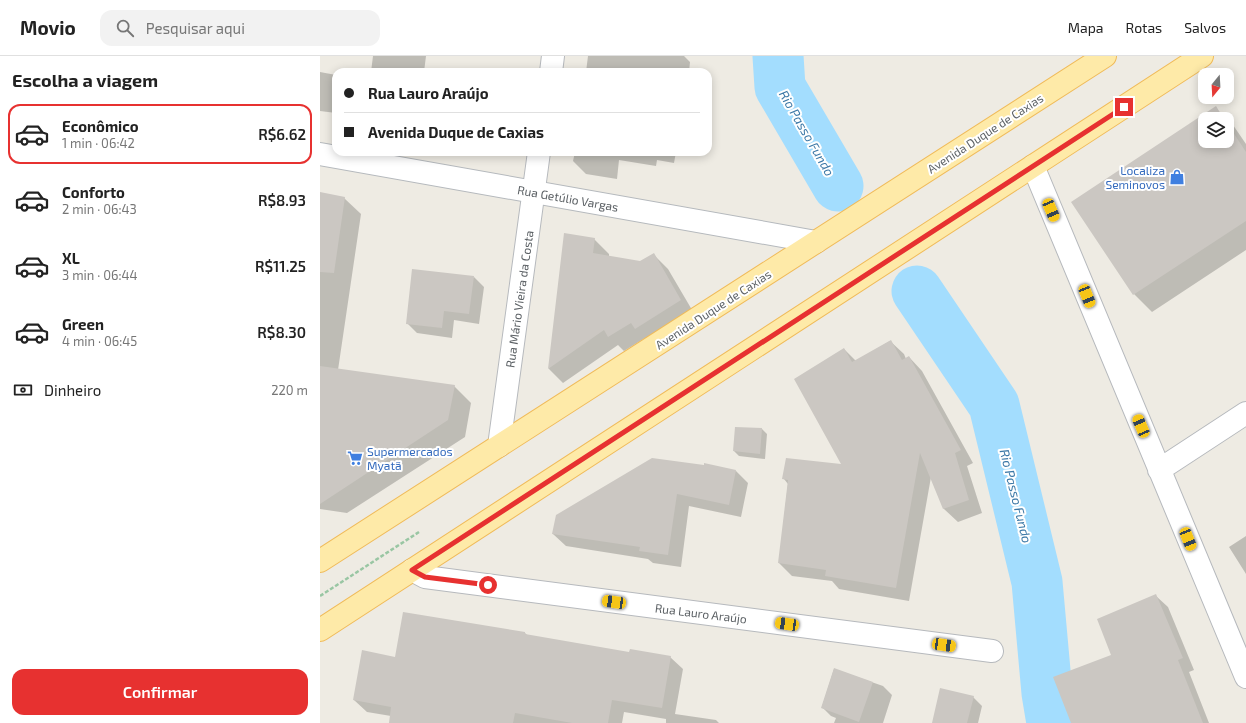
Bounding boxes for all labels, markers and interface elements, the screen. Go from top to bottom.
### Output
search box [100,10,380,46]
text: Movio [20,16,76,39]
icon: search [114,17,136,39]
text: Pesquisar aqui [146,19,245,37]
text: Mapa [1068,19,1104,36]
text: Rotas [1126,19,1162,36]
text: Salvos [1184,19,1226,36]
north arrow [1198,68,1234,104]
map controls [1198,68,1234,148]
text: Escolha a viagem [12,69,158,91]
text: Rua Lauro Araújo [368,84,489,102]
water label: Rio Passo Fundo [776,87,838,179]
street label: Avenida Duque de Caxias [925,90,1045,176]
route end [1115,98,1133,116]
button: layers [1198,112,1234,148]
icon: car [14,116,50,152]
text: Econômico [62,117,139,135]
text: Avenida Duque de Caxias [368,123,544,141]
text: R$6.62 [258,125,306,143]
text: 1 min · 06:42 [62,135,135,151]
place label: Localiza Seminovos [1105,163,1165,191]
shop icon: Localiza Seminovos [1168,168,1186,186]
icon: car [14,182,50,218]
street label: Rua Getúlio Vargas [516,182,620,214]
text: Conforto [62,183,125,201]
text: R$8.93 [258,191,306,209]
car [1041,197,1061,223]
text: 2 min · 06:43 [62,201,137,217]
street label: Rua Mário Vieira da Costa [502,229,536,369]
icon: car [14,248,50,284]
text: XL [62,249,80,267]
text: R$11.25 [255,257,306,275]
street label: Avenida Duque de Caxias [653,266,773,352]
text: 3 min · 06:44 [62,267,138,283]
car [1077,283,1097,309]
icon: car [14,314,50,350]
text: Green [62,315,104,333]
text: R$8.30 [257,323,306,341]
text: 4 min · 06:45 [62,333,137,349]
icon: cash [12,379,34,401]
text: Dinheiro [44,381,101,399]
text: 220 m [271,382,308,398]
car [1131,413,1151,439]
place label: Supermercados Myatã [367,444,453,472]
water label: Rio Passo Fundo [997,447,1035,545]
supermarket icon: Supermercados Myatã [346,449,364,467]
car [1178,526,1198,552]
route start [479,576,497,594]
car [601,594,627,610]
street label: Rua Lauro Araújo [654,600,748,627]
car [774,616,800,632]
car [931,637,957,653]
button: Confirmar [12,669,308,715]

